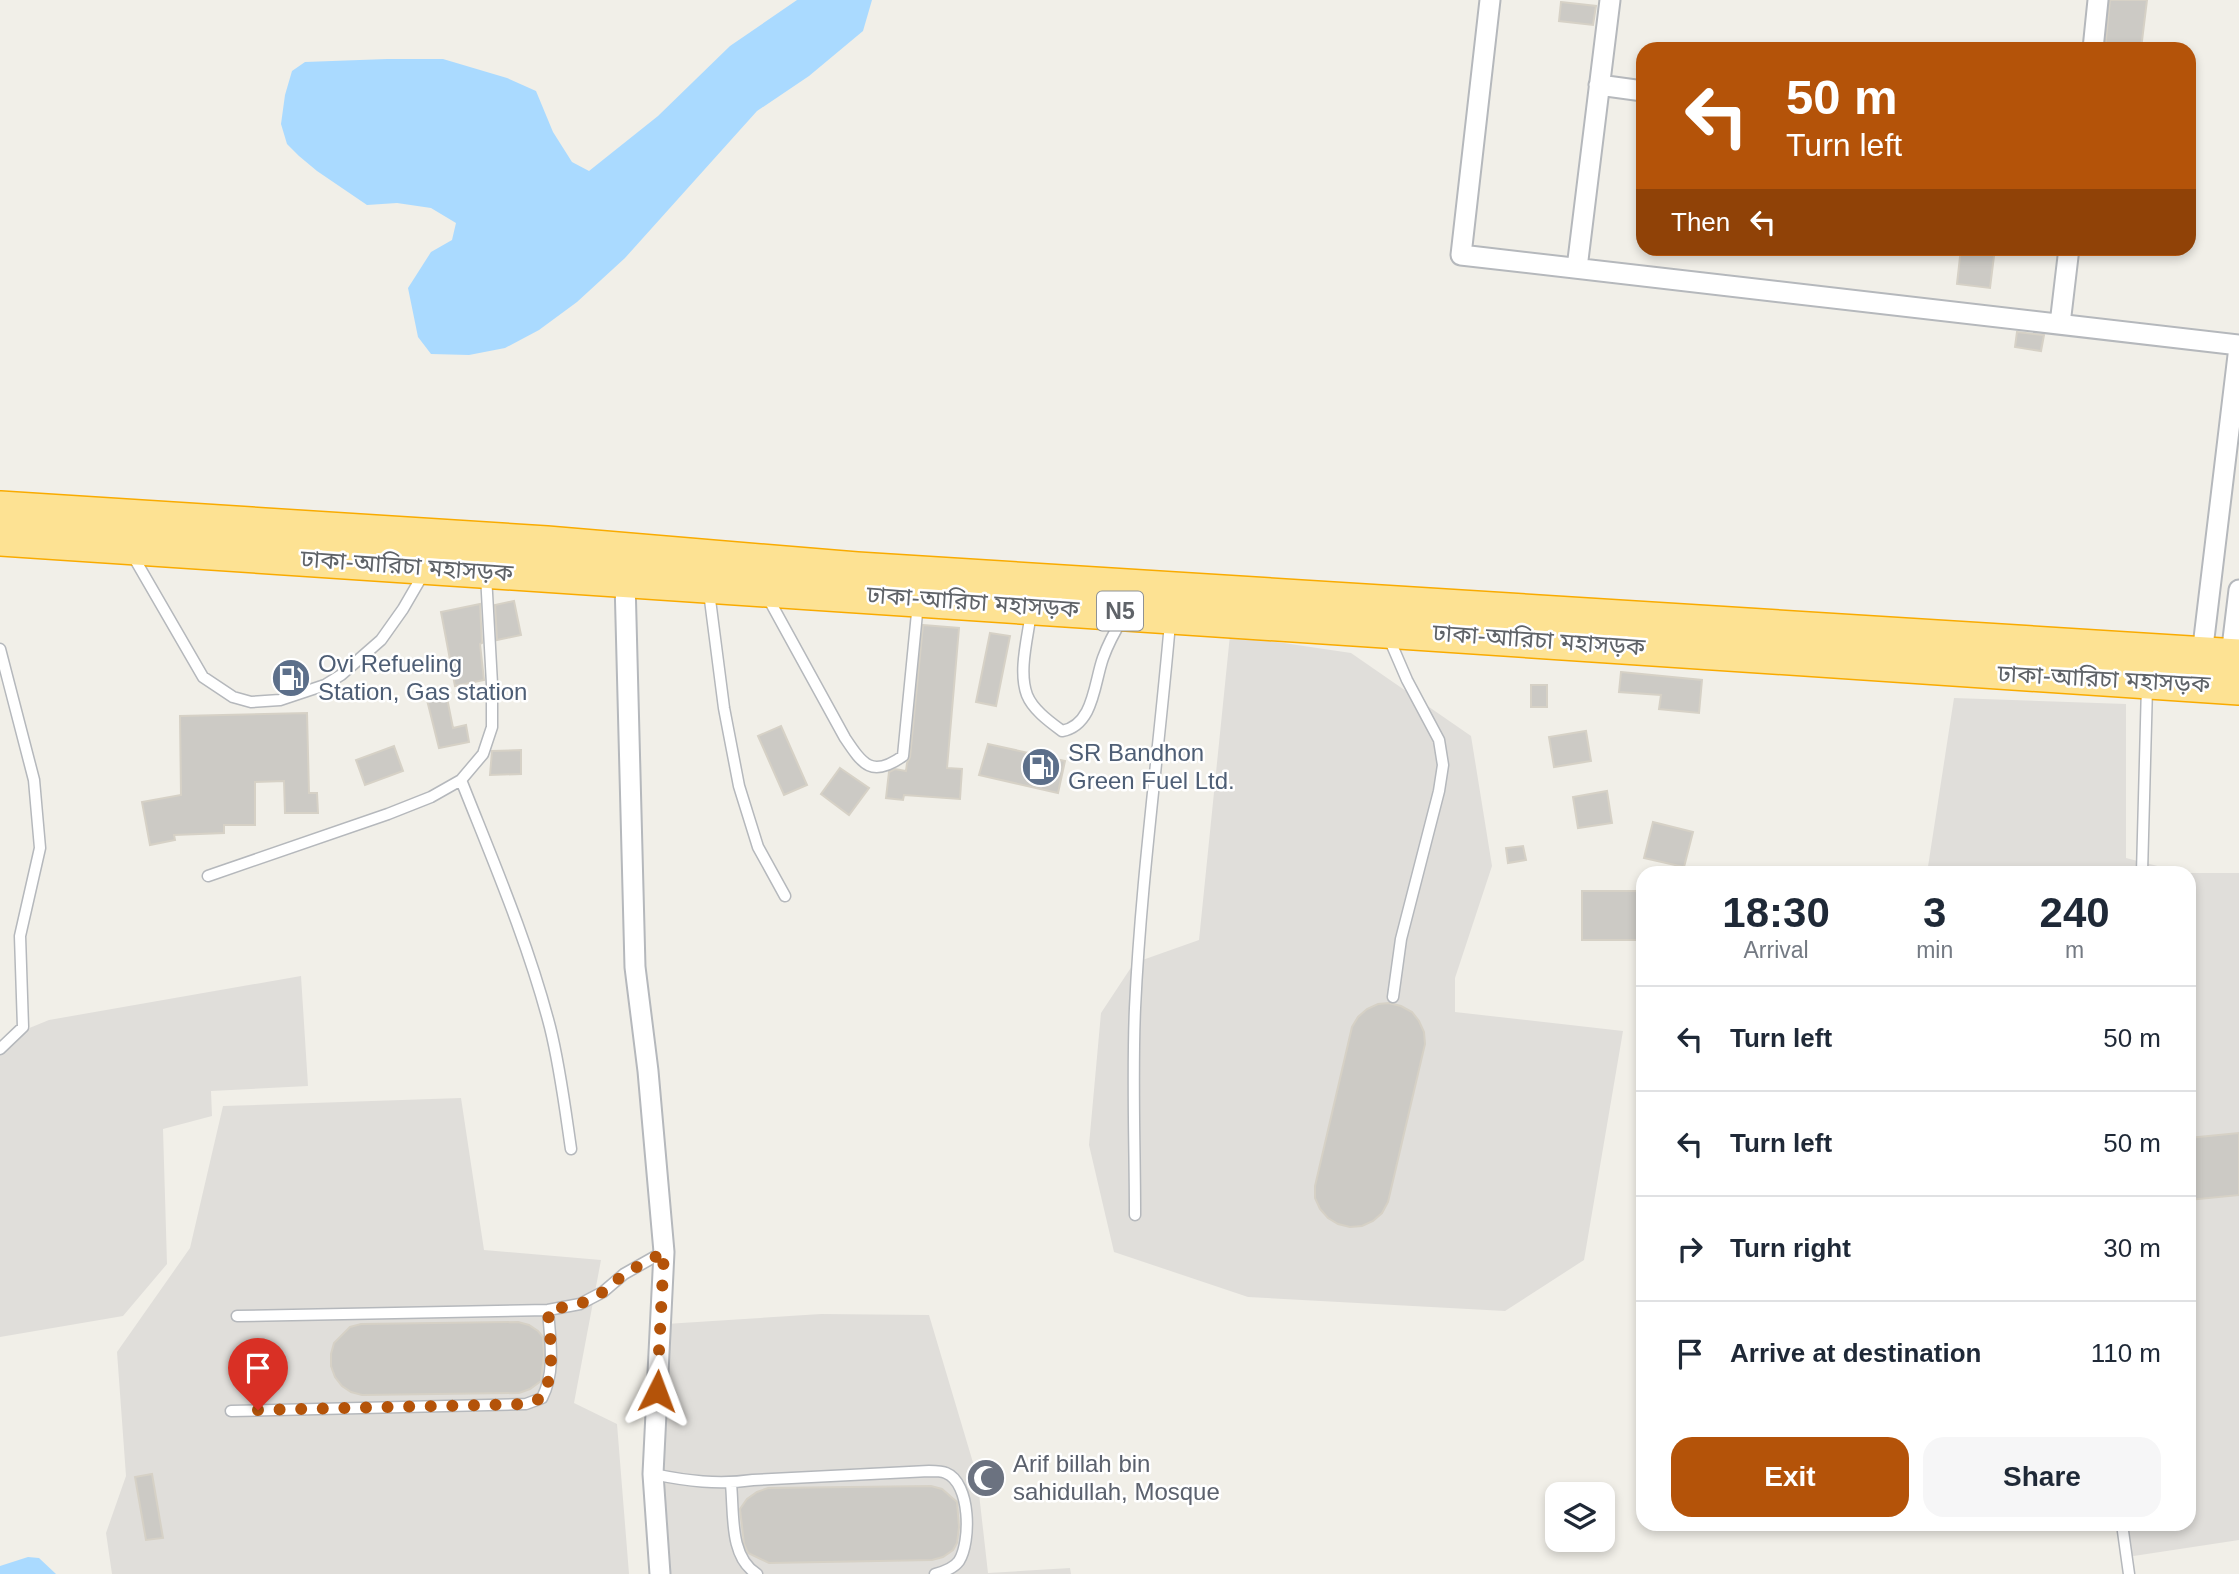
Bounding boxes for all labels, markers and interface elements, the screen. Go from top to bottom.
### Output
icon: left [1671,70,1762,161]
text: 50 m [1786,70,1898,124]
text: Turn left [1786,127,1902,163]
icon: left [1744,203,1782,241]
text: Then [1671,207,1730,237]
street label: ঢাকা-আরিচা মহাসড়ক [299,545,515,586]
street label: ঢাকা-আরিচা মহাসড়ক [865,581,1081,622]
road number: N5 [1097,592,1143,631]
street label: ঢাকা-আরিচা মহাসড়ক [1431,619,1647,660]
place label: Ovi Refueling Station, Gas station [318,650,527,705]
fuel station icon: Ovi Refueling Station, Gas station [270,657,312,699]
street label: ঢাকা-আরিচা মহাসড়ক [1996,659,2212,698]
place label: SR Bandhon Green Fuel Ltd. [1068,739,1235,794]
fuel station icon: SR Bandhon Green Fuel Ltd. [1020,746,1062,788]
text: 18:30 [1722,889,1830,936]
text: 3 [1923,889,1946,936]
text: 240 [2040,889,2110,936]
text: Arrival [1743,937,1809,963]
text: min [1916,937,1953,963]
text: m [2065,937,2084,963]
icon: left [1671,1020,1709,1058]
text: Turn left [1730,1023,1832,1053]
text: 50 m [2103,1023,2161,1053]
icon: left [1671,1125,1709,1163]
text: Turn left [1730,1128,1832,1158]
text: 50 m [2103,1128,2161,1158]
icon: right [1671,1230,1709,1268]
text: Turn right [1730,1233,1851,1263]
text: 30 m [2103,1233,2161,1263]
icon: arrive [1671,1335,1709,1373]
pin [228,1338,288,1410]
text: Arrive at destination [1730,1338,1981,1368]
text: 110 m [2091,1338,2161,1368]
icon: arrive [239,1349,277,1387]
position arrow [620,1354,694,1428]
button: Exit [1671,1437,1909,1517]
button: Share [1923,1437,2161,1517]
place label: Arif billah bin sahidullah, Mosque [1013,1450,1220,1505]
mosque icon: Arif billah bin sahidullah, Mosque [965,1457,1007,1499]
map controls [1545,1482,1615,1552]
button: layers [1545,1482,1615,1552]

